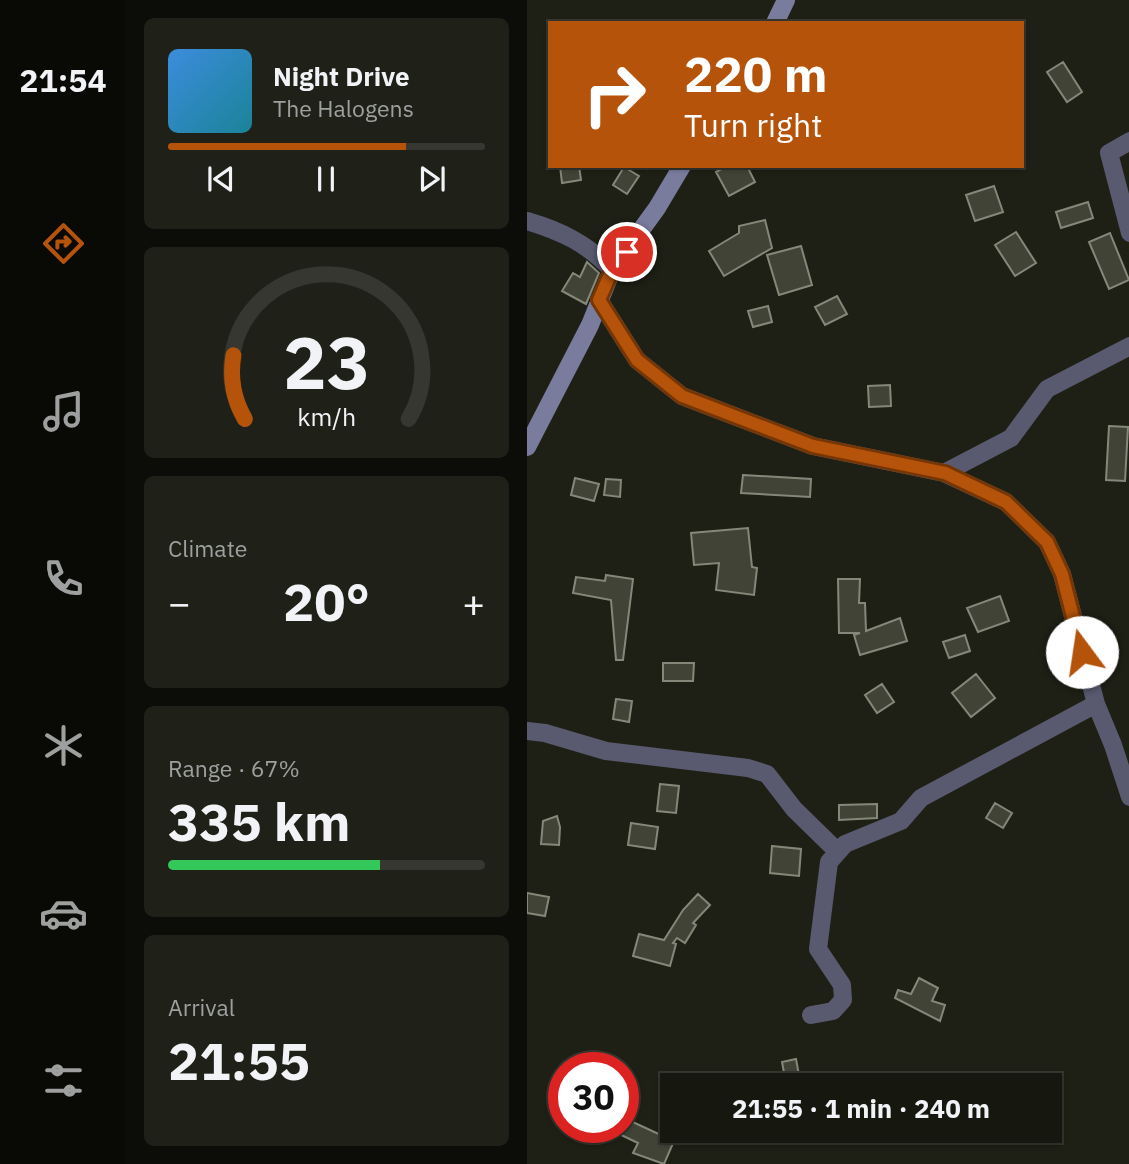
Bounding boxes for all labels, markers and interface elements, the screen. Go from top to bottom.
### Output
text: 220 m [684,42,828,105]
icon: right [569,49,660,140]
text: 21:54 [19,59,107,101]
text: Night Drive [273,59,410,93]
text: The Halogens [273,93,414,123]
text: Turn right [684,104,822,146]
icon: previous [202,160,240,198]
icon: pause [307,160,345,198]
icon: next [413,160,451,198]
icon: directions [39,219,88,268]
pin [597,222,657,282]
icon: arrive [608,233,646,271]
text: 23 [283,314,370,409]
icon: music [39,387,88,436]
text: km/h [297,400,356,433]
text: Climate [168,533,247,563]
icon: phone [39,554,88,603]
text: 20° [283,568,370,635]
text: − [168,578,191,627]
text: + [462,578,485,627]
position arrow [1045,615,1119,689]
icon: climate [39,721,88,770]
text: Range · 67% [168,753,300,783]
text: 335 km [168,788,350,855]
icon: car [39,889,88,938]
text: Arrival [168,992,235,1022]
text: 21:55 [168,1027,310,1094]
speed limit sign: 30 [548,1052,639,1143]
icon: filters [39,1056,88,1105]
text: 21:55 · 1 min · 240 m [732,1091,990,1125]

